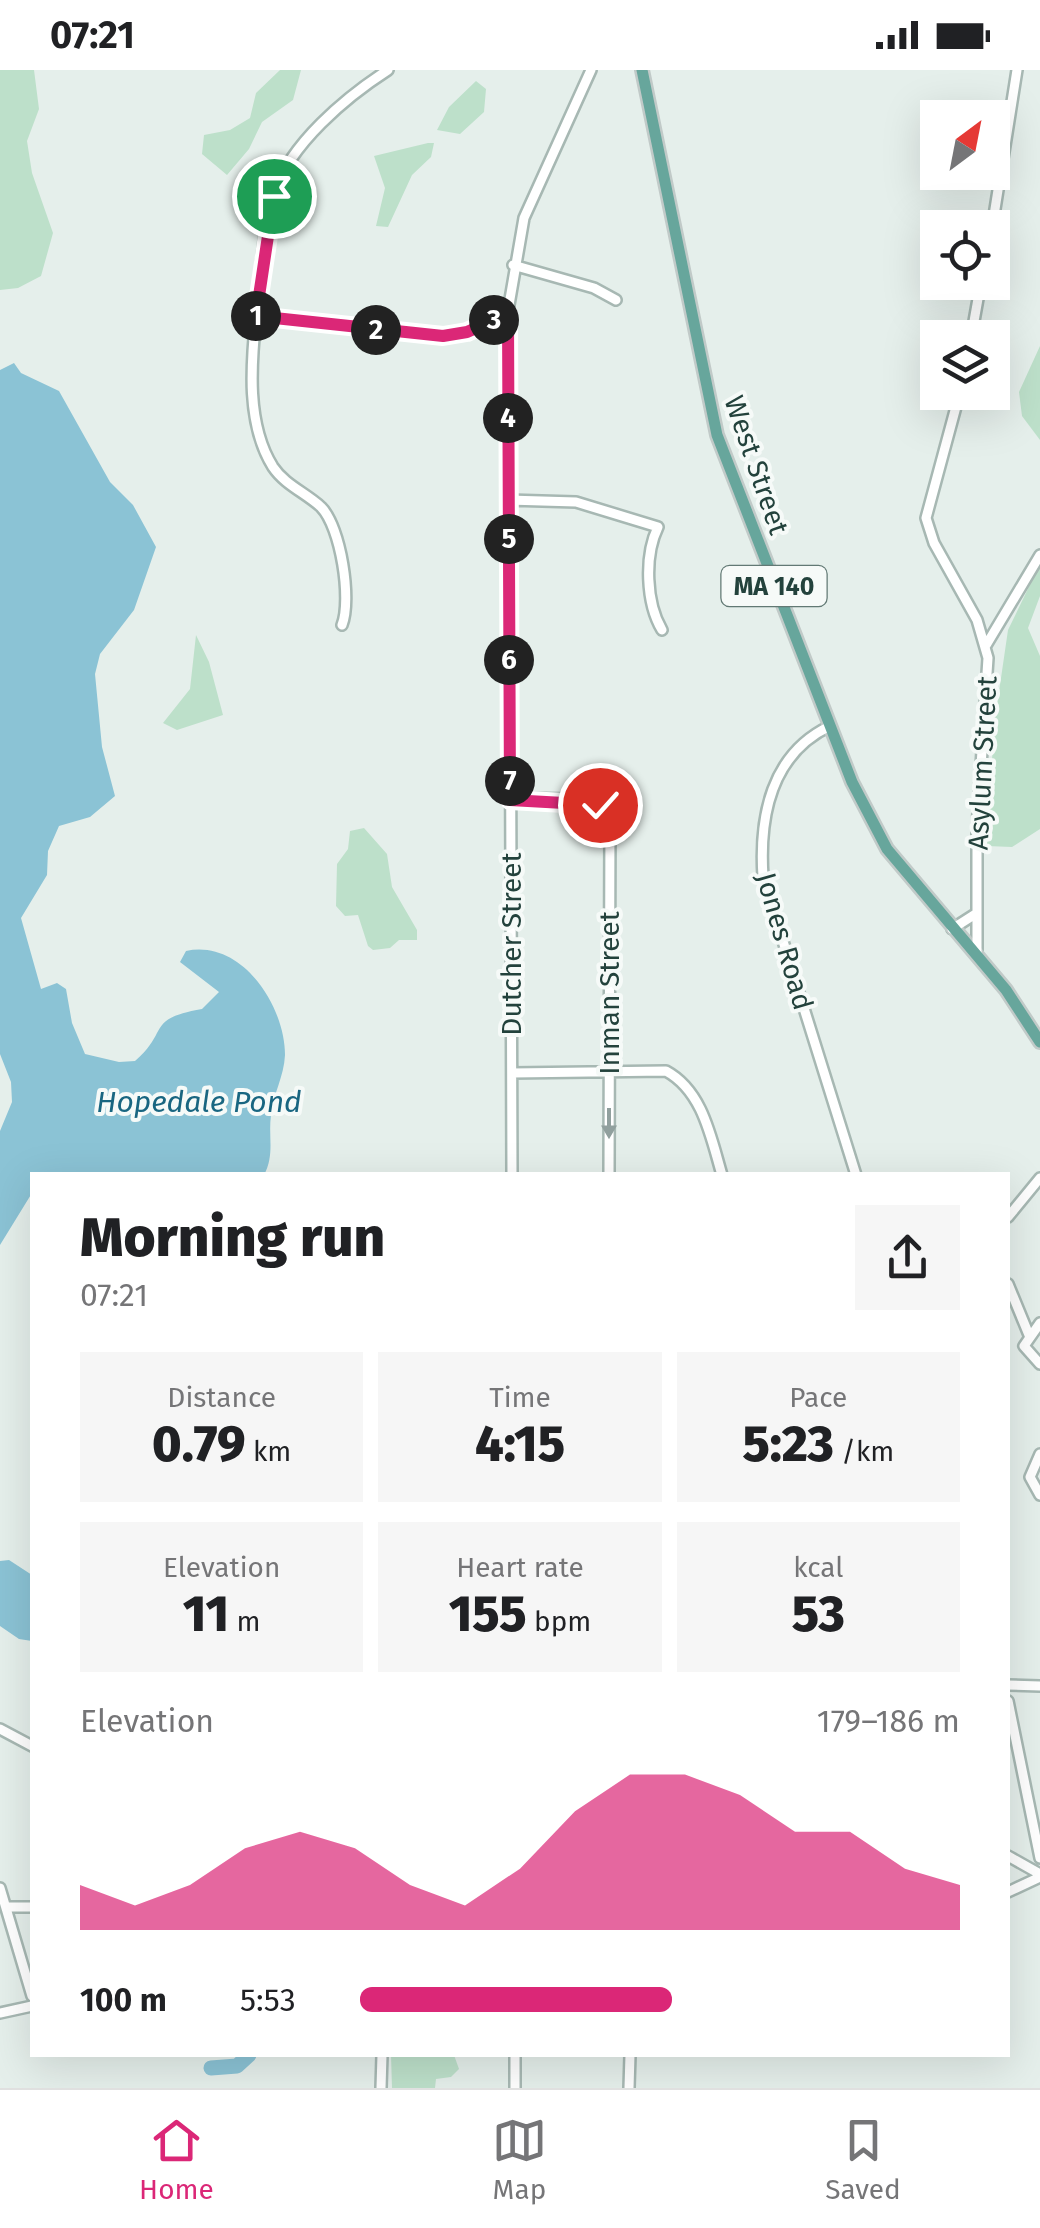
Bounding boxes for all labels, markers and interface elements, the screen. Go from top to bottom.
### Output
text: 07:21 [50,12,135,58]
north arrow [920,100,1010,190]
map controls [920,100,1010,410]
pin [232,154,317,239]
icon: arrive [247,169,302,224]
button: locate [920,210,1010,300]
pin: 1 [231,291,281,341]
pin: 3 [469,295,519,345]
text: 1 [250,299,263,332]
text: 3 [487,303,501,336]
pin: 2 [351,305,401,355]
text: 2 [369,313,383,346]
button: layers [920,320,1010,410]
street label: West Street [717,391,796,540]
pin: 4 [483,393,533,443]
text: 4 [500,401,516,434]
pin: 5 [484,514,534,564]
text: 5 [501,522,517,555]
road number: MA 140 [722,566,826,606]
pin: 6 [484,635,534,685]
text: 6 [501,643,517,676]
street label: Asylum Street [961,674,1004,851]
pin: 7 [485,756,535,806]
pin [558,763,643,848]
text: 7 [503,764,517,797]
icon: check [573,778,628,833]
street label: Dutcher Street [495,851,528,1036]
street label: Jones Road [749,869,820,1014]
street label: Inman Street [593,910,626,1075]
water label: Hopedale Pond [96,1084,302,1120]
one-way arrow [601,1108,617,1140]
text: Morning run [80,1205,385,1271]
button: share [855,1205,960,1310]
text: 07:21 [80,1276,148,1314]
text: Distance [167,1381,276,1414]
text: Time [489,1381,551,1414]
text: Pace [789,1381,847,1414]
text: 0.79 [152,1414,245,1474]
text: 4:15 [475,1414,565,1474]
text: 5:23 [742,1414,834,1474]
text: km [245,1435,291,1468]
text: /km [834,1435,894,1468]
text: Elevation [163,1551,280,1584]
text: Heart rate [456,1551,584,1584]
text: kcal [793,1551,844,1584]
text: 11 [183,1584,229,1644]
text: 155 [449,1584,527,1644]
text: 53 [792,1584,845,1644]
text: m [229,1605,261,1638]
text: bpm [527,1605,591,1638]
text: Elevation [80,1702,214,1740]
text: 179–186 m [817,1702,960,1740]
text: 100 m [80,1981,167,2019]
text: 5:53 [240,1981,296,2019]
tab: Home [139,2113,214,2206]
tab: Map [492,2113,547,2206]
tab: Saved [825,2113,901,2206]

